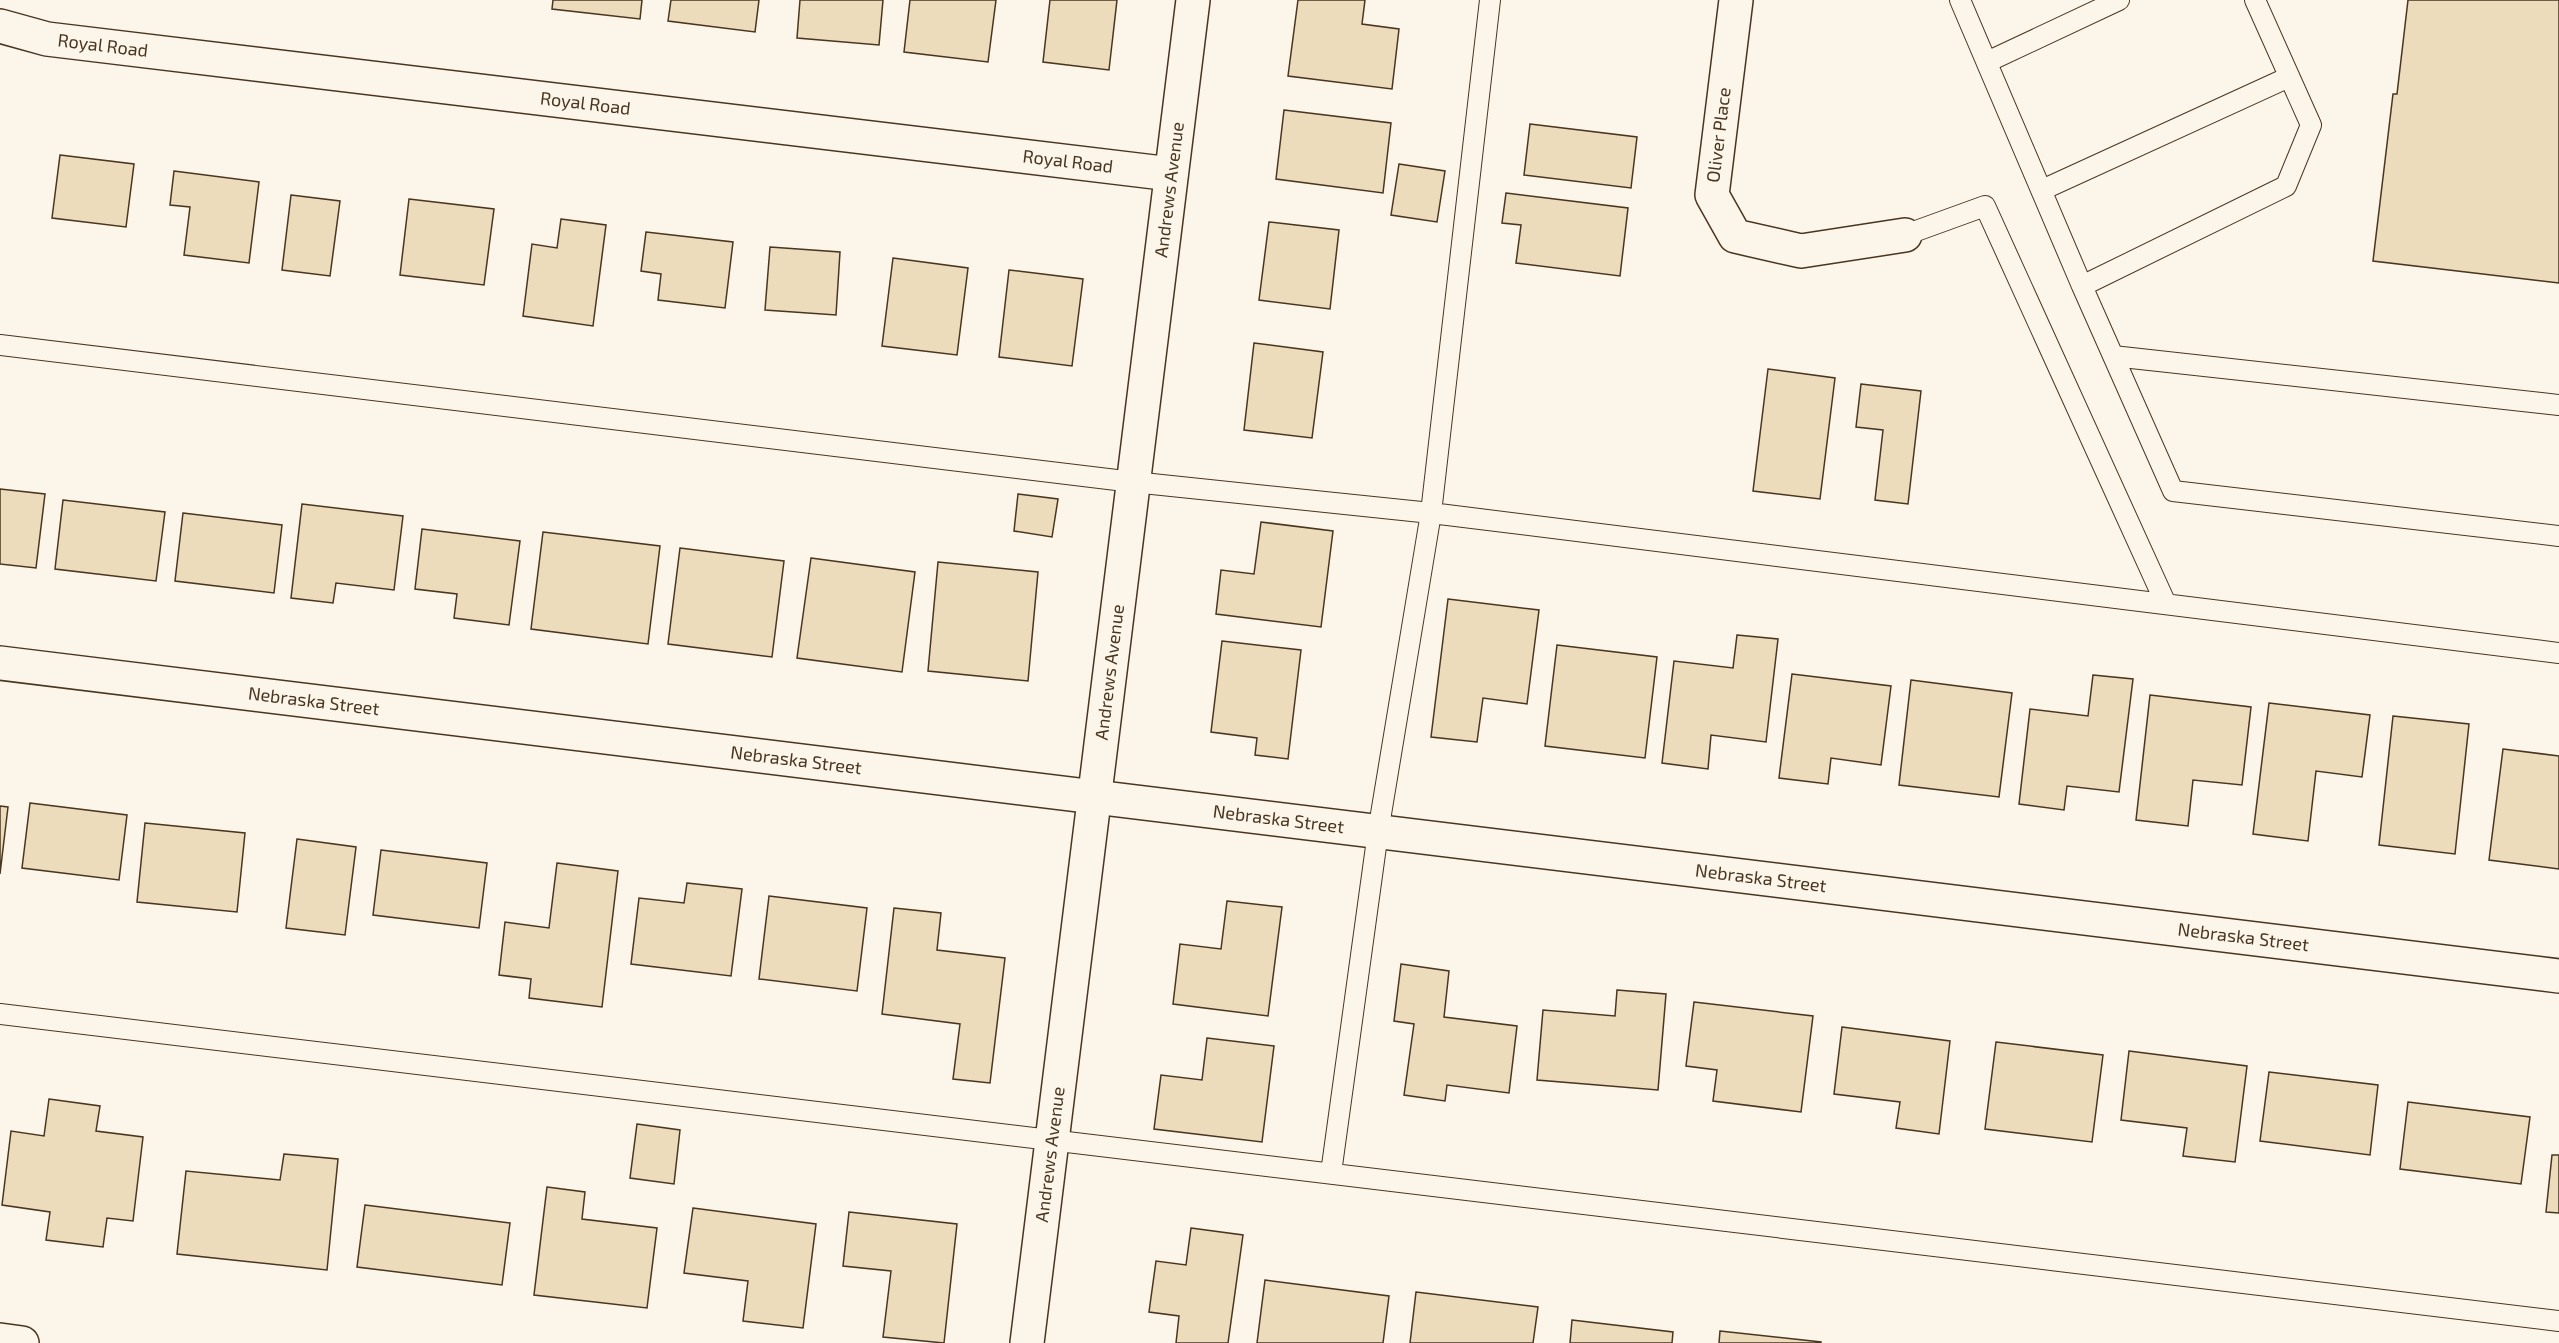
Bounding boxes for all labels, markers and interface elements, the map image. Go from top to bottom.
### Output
street label: Royal Road [57,28,149,61]
street label: Royal Road [539,86,632,119]
street label: Oliver Place [1701,86,1735,184]
street label: Andrews Avenue [1149,121,1188,259]
street label: Royal Road [1022,144,1114,177]
street label: Andrews Avenue [1090,603,1128,741]
street label: Nebraska Street [247,681,381,719]
street label: Nebraska Street [729,740,863,778]
street label: Nebraska Street [1212,799,1346,837]
street label: Nebraska Street [1694,858,1828,896]
street label: Nebraska Street [2177,917,2310,955]
street label: Andrews Avenue [1030,1085,1069,1223]

